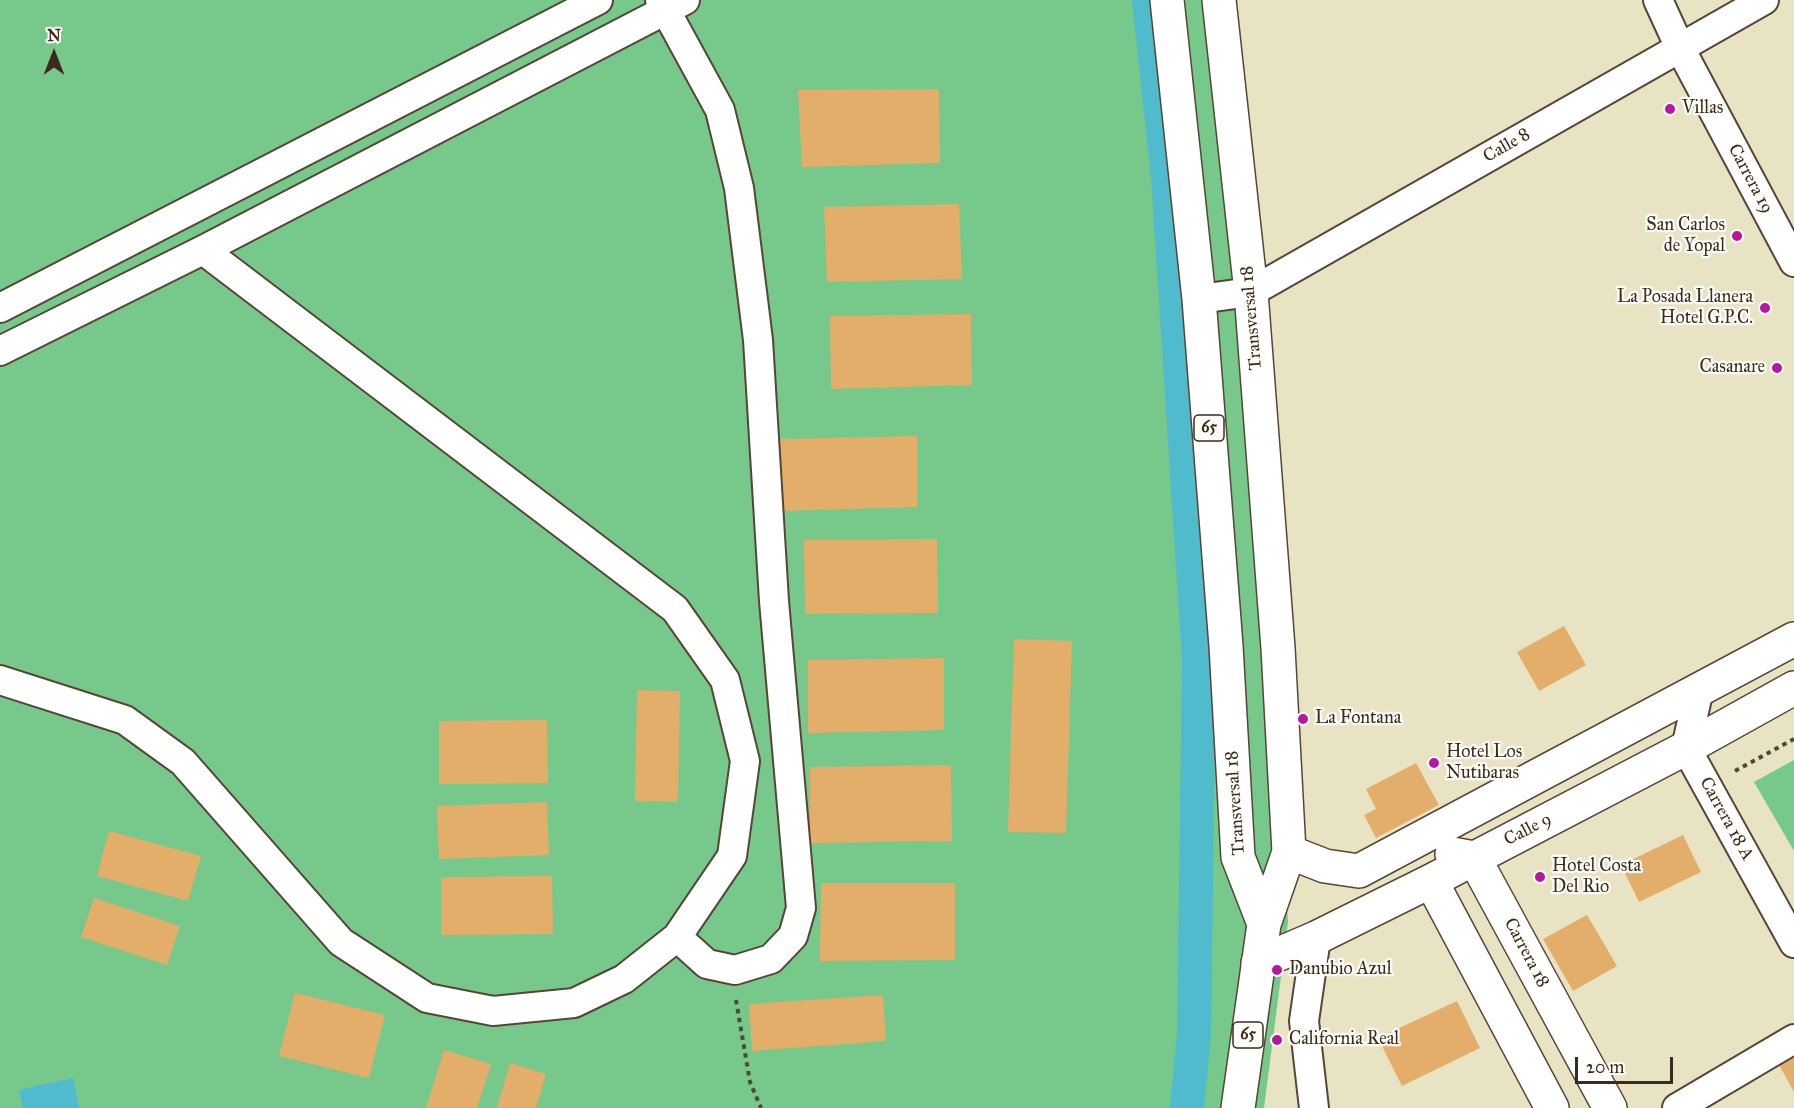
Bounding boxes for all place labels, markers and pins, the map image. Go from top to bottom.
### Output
place label: Villas [1682,98,1723,120]
marker: Villas [1663,102,1677,116]
place label: San Carlos de Yopal [1646,215,1725,258]
marker: San Carlos de Yopal [1730,229,1744,243]
place label: La Posada Llanera Hotel G.P.C. [1617,287,1753,330]
marker: La Posada Llanera Hotel G.P.C. [1758,301,1772,315]
place label: Casanare [1699,357,1765,379]
marker: Casanare [1770,361,1784,375]
place label: La Fontana [1315,708,1401,730]
marker: La Fontana [1296,712,1310,726]
place label: Hotel Los Nutibaras [1446,742,1522,784]
marker: Hotel Los Nutibaras [1427,756,1441,770]
place label: Hotel Costa Del Rio [1552,856,1641,898]
marker: Hotel Costa Del Rio [1533,870,1547,884]
place label: Danubio Azul [1289,959,1392,981]
marker: Danubio Azul [1270,963,1284,977]
place label: California Real [1289,1029,1399,1051]
marker: California Real [1270,1033,1284,1047]

